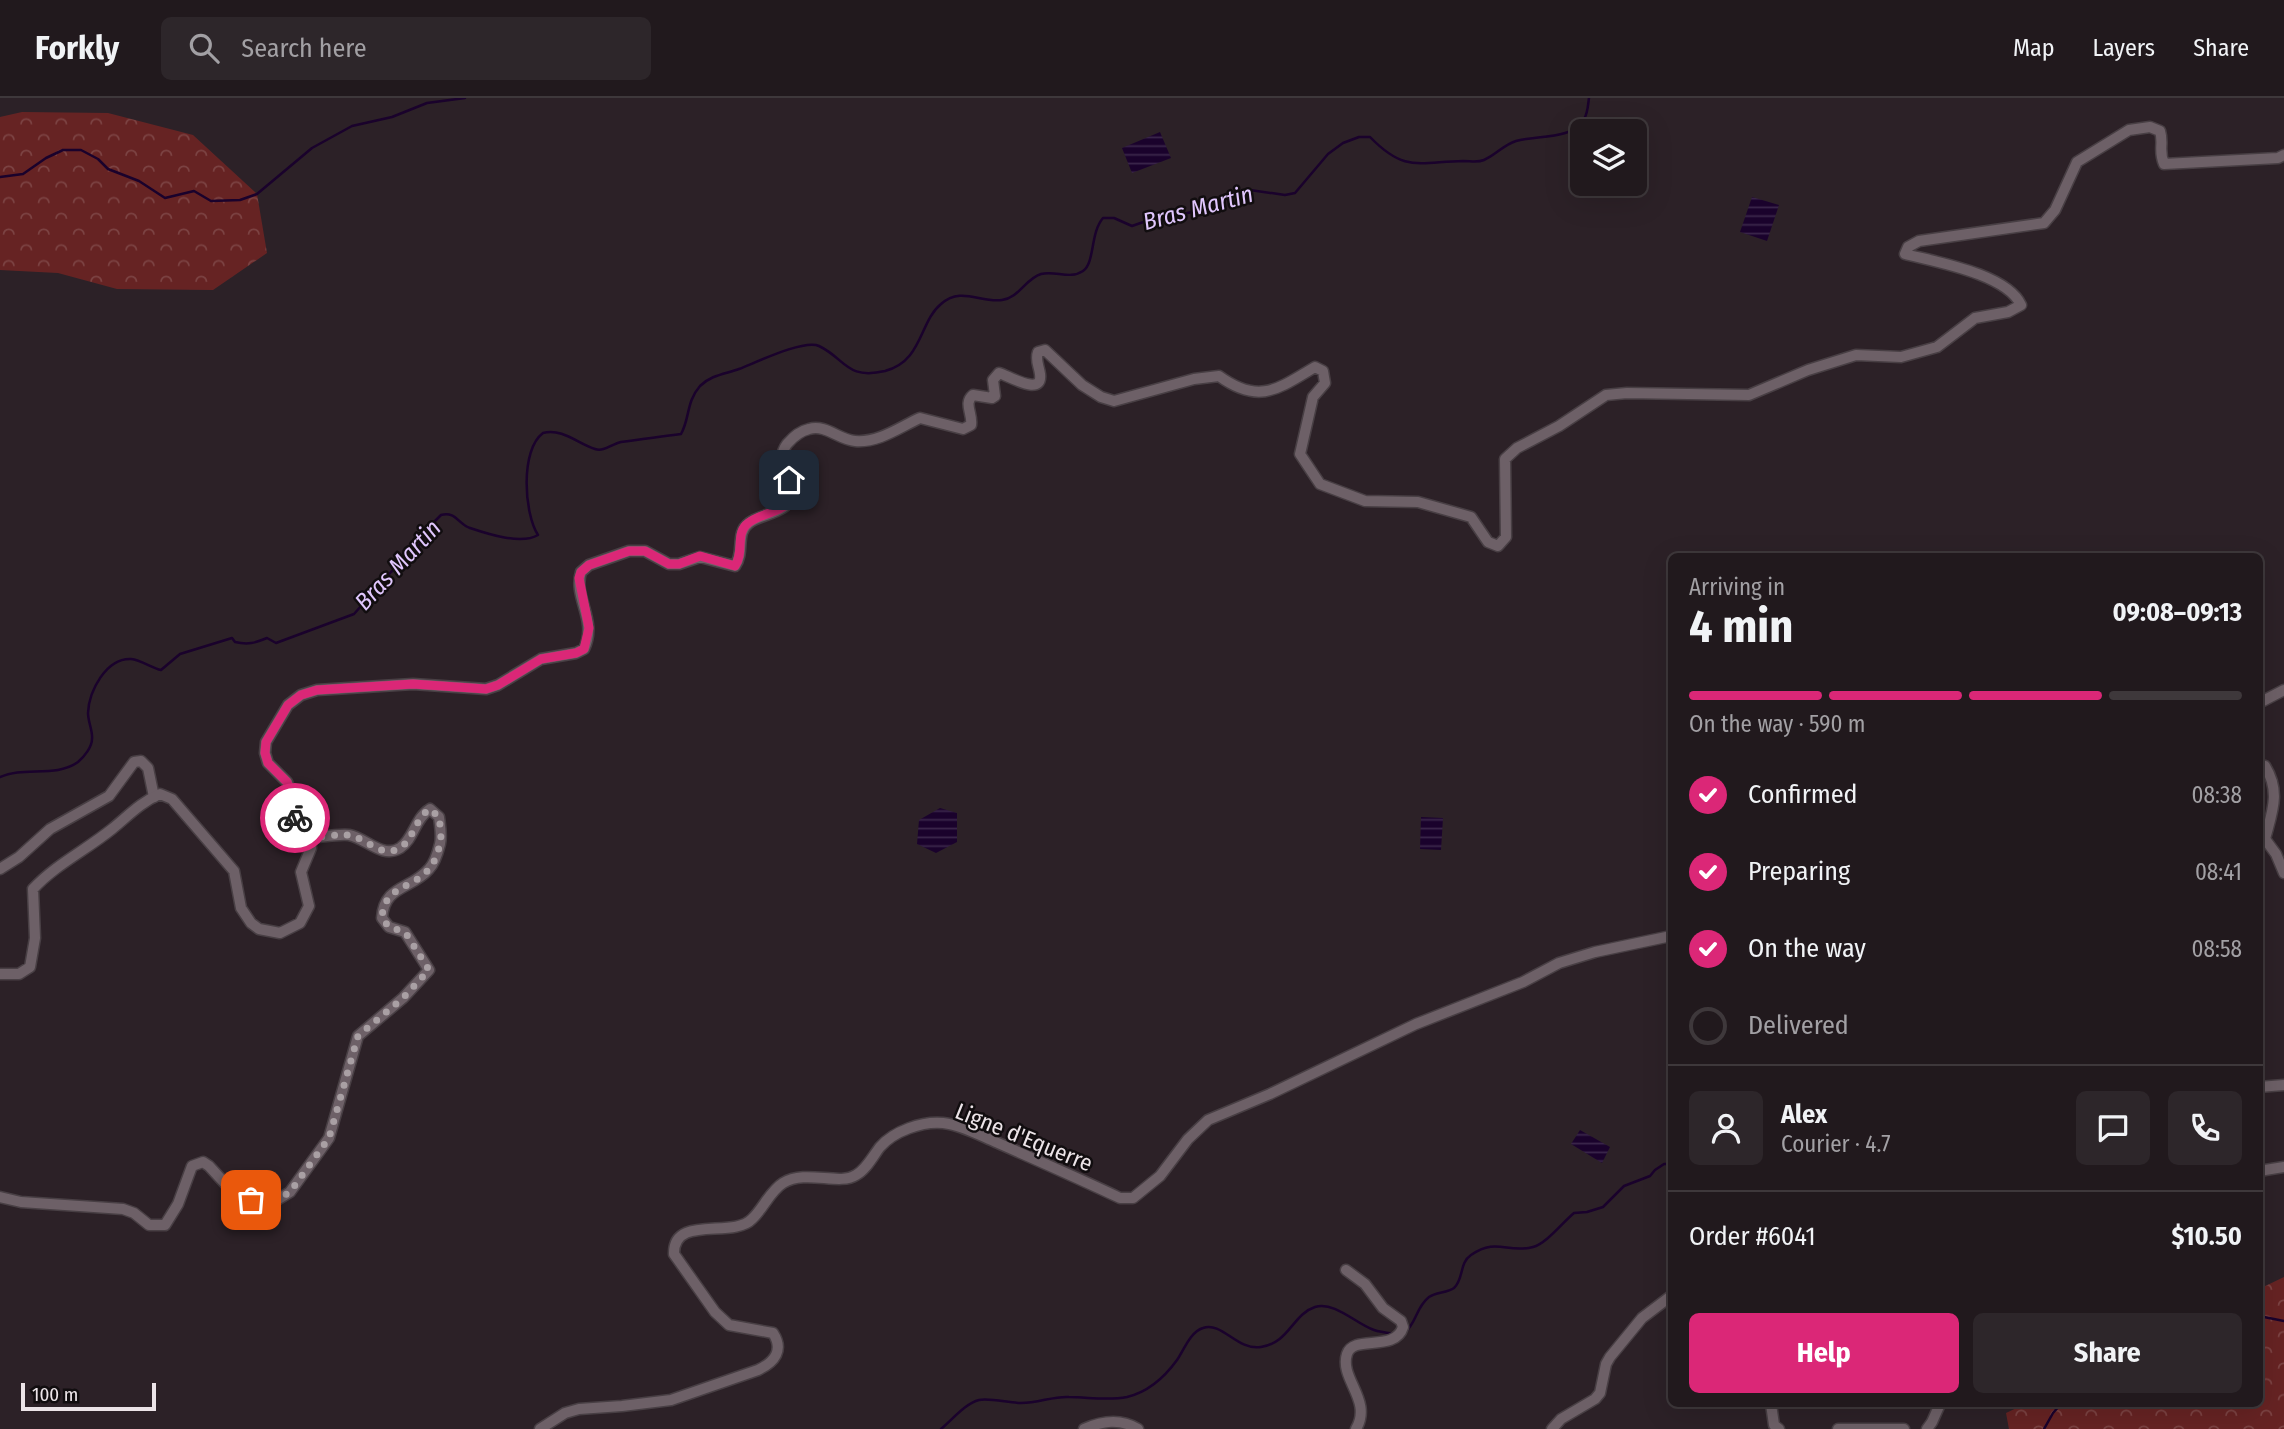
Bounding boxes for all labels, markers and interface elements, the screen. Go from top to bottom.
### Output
search box [161,17,651,80]
text: Forkly [35,28,119,68]
icon: search [185,29,223,67]
text: Search here [241,33,367,64]
text: Map [2013,34,2055,62]
text: Layers [2093,34,2155,62]
text: Share [2193,34,2249,62]
map controls [1570,119,1647,196]
button: layers [1570,119,1647,196]
water label: Bras Martin [1140,180,1256,236]
pin [759,450,819,510]
icon: home [770,461,808,499]
water label: Bras Martin [349,514,447,616]
text: Arriving in [1689,573,1785,601]
text: 09:08–09:13 [2113,597,2242,628]
text: 4 min [1689,599,1793,654]
text: On the way · 590 m [1689,710,1865,738]
icon: check [1689,776,1727,814]
text: Confirmed [1748,779,1858,810]
text: 08:38 [2192,781,2242,809]
courier [260,783,330,853]
icon: bike [276,799,314,837]
icon: check [1689,853,1727,891]
text: Preparing [1748,856,1850,887]
text: 08:41 [2195,858,2242,886]
icon: check [1689,930,1727,968]
text: On the way [1748,933,1866,964]
text: 08:58 [2191,935,2242,963]
text: Delivered [1748,1010,1849,1041]
button: person [1689,1091,1763,1165]
button: chat [2076,1091,2150,1165]
button: phone [2168,1091,2242,1165]
street label: Ligne d'Equerre [951,1097,1097,1177]
text: Alex [1781,1099,1827,1130]
text: Courier · 4.7 [1781,1130,1891,1158]
pin [221,1170,281,1230]
icon: bag [232,1181,270,1219]
text: Order #6041 [1689,1221,1816,1252]
text: $10.50 [2172,1221,2242,1252]
button: Help [1689,1313,1959,1393]
button: Share [1973,1313,2242,1393]
scale bar [21,1380,156,1412]
text: 100 m [32,1383,78,1406]

